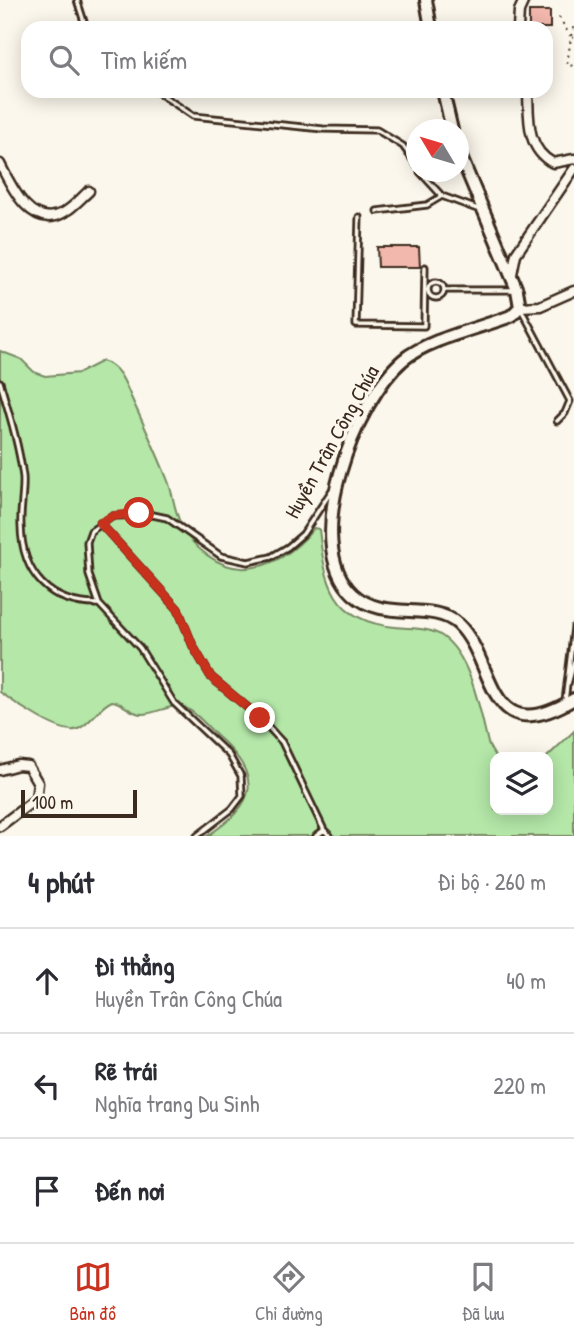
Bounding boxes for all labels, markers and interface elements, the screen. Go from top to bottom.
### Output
search box [21,21,553,98]
icon: search [45,41,83,79]
text: Tìm kiếm [101,42,187,77]
north arrow [406,119,469,182]
street label: Huyền Trân Công Chúa [277,360,386,524]
route start [123,497,154,528]
route end [244,702,275,733]
map controls [490,752,553,815]
button: layers [490,752,553,815]
scale bar [21,787,136,819]
text: 100 m [32,789,73,815]
text: 4 phút [28,862,94,902]
text: Đi bộ · 260 m [438,866,546,897]
text: Đi thẳng [95,948,174,983]
icon: ahead [28,962,66,1000]
text: 40 m [506,965,546,996]
text: Huyền Trân Công Chúa [95,983,282,1014]
text: Rẽ trái [95,1053,158,1088]
icon: left [28,1067,66,1105]
text: 220 m [493,1070,546,1101]
text: Nghĩa trang Du Sinh [95,1088,259,1119]
icon: arrive [28,1172,66,1210]
text: Đến nơi [95,1173,165,1208]
tab: Bản đồ [70,1258,116,1326]
tab: Chỉ đường [255,1258,323,1326]
tab: Đã lưu [462,1258,504,1326]

